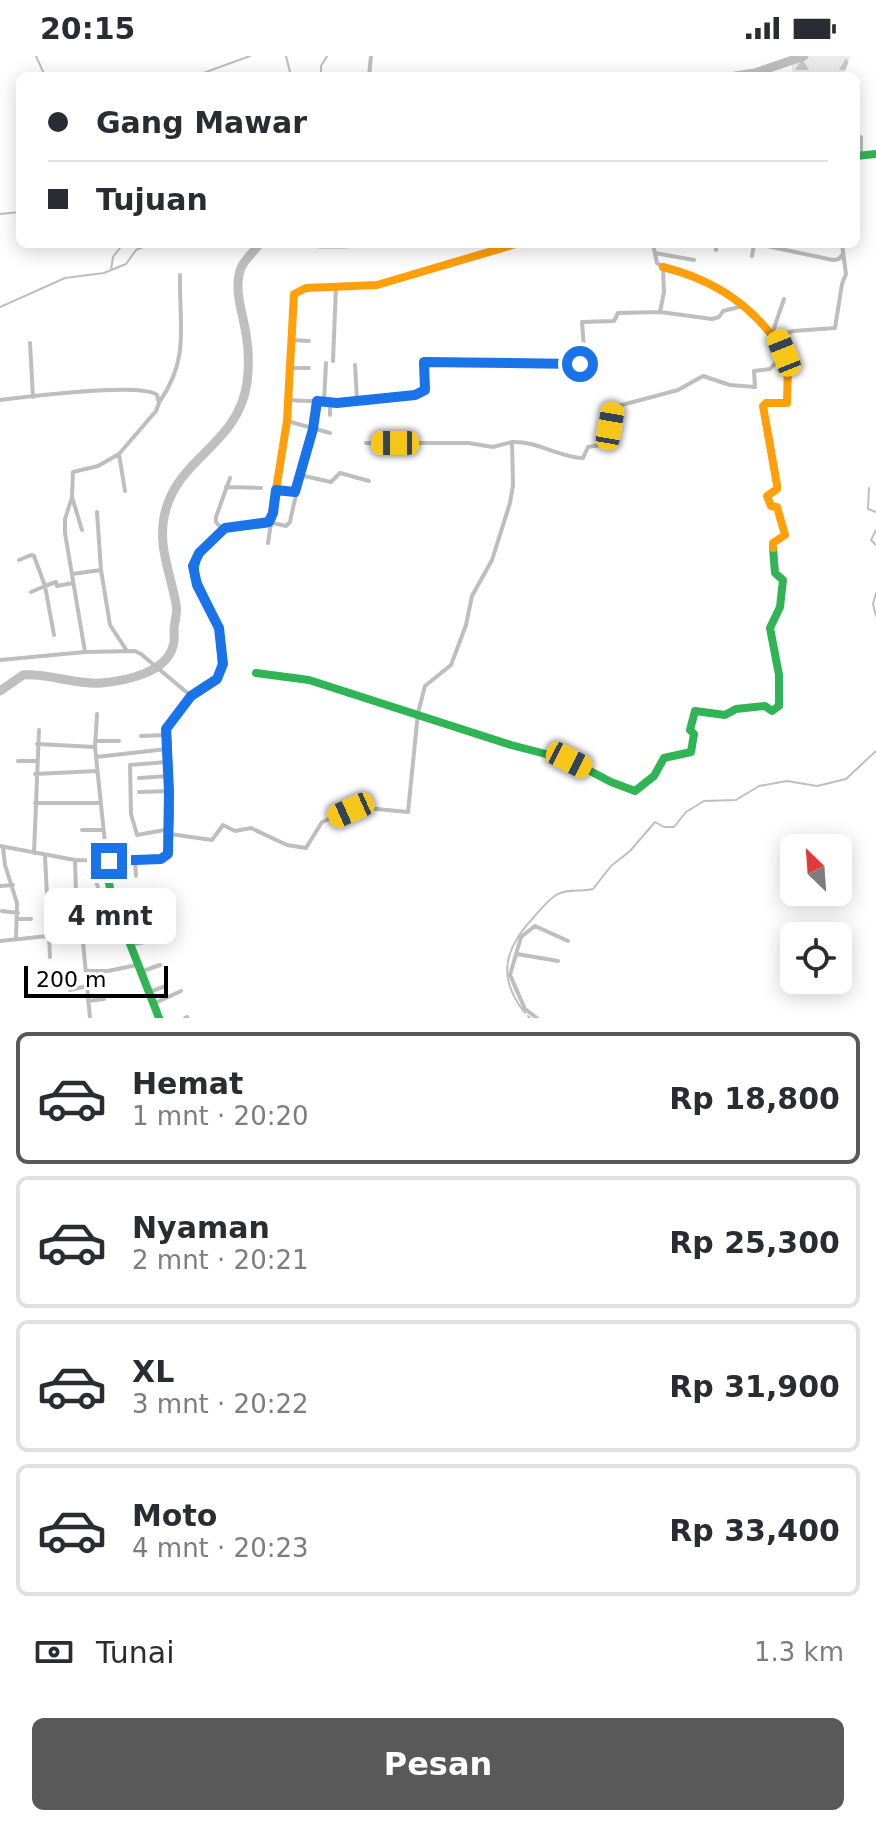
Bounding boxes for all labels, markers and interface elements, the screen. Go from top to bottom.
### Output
text: 20:15 [40,11,136,46]
text: Gang Mawar [96,105,307,140]
text: Tujuan [96,182,208,217]
car [764,326,804,380]
route start [562,346,598,382]
car [594,400,626,452]
car [371,431,419,455]
car [542,738,596,782]
car [324,789,378,831]
north arrow [780,834,852,906]
map controls [780,834,852,994]
route end [91,843,127,879]
callout: 4 mnt [43,889,175,945]
text: 4 mnt [67,901,153,931]
button: locate [780,922,852,994]
scale bar [24,962,168,998]
text: 200 m [36,967,106,992]
icon: car [36,1062,108,1134]
text: Hemat [132,1066,243,1101]
text: Rp 18,800 [669,1081,840,1116]
text: 1 mnt · 20:20 [132,1101,309,1131]
icon: car [36,1206,108,1278]
text: Nyaman [132,1210,270,1245]
text: Rp 25,300 [669,1225,840,1260]
text: 2 mnt · 20:21 [132,1245,309,1275]
icon: car [36,1350,108,1422]
text: XL [132,1354,174,1389]
text: Rp 31,900 [669,1369,840,1404]
text: 3 mnt · 20:22 [132,1389,309,1419]
icon: car [36,1494,108,1566]
text: Moto [132,1498,217,1533]
text: Rp 33,400 [669,1513,840,1548]
text: 4 mnt · 20:23 [132,1533,309,1563]
icon: cash [32,1630,76,1674]
text: Tunai [96,1635,175,1670]
text: 1.3 km [754,1637,844,1667]
button: Pesan [32,1718,844,1810]

